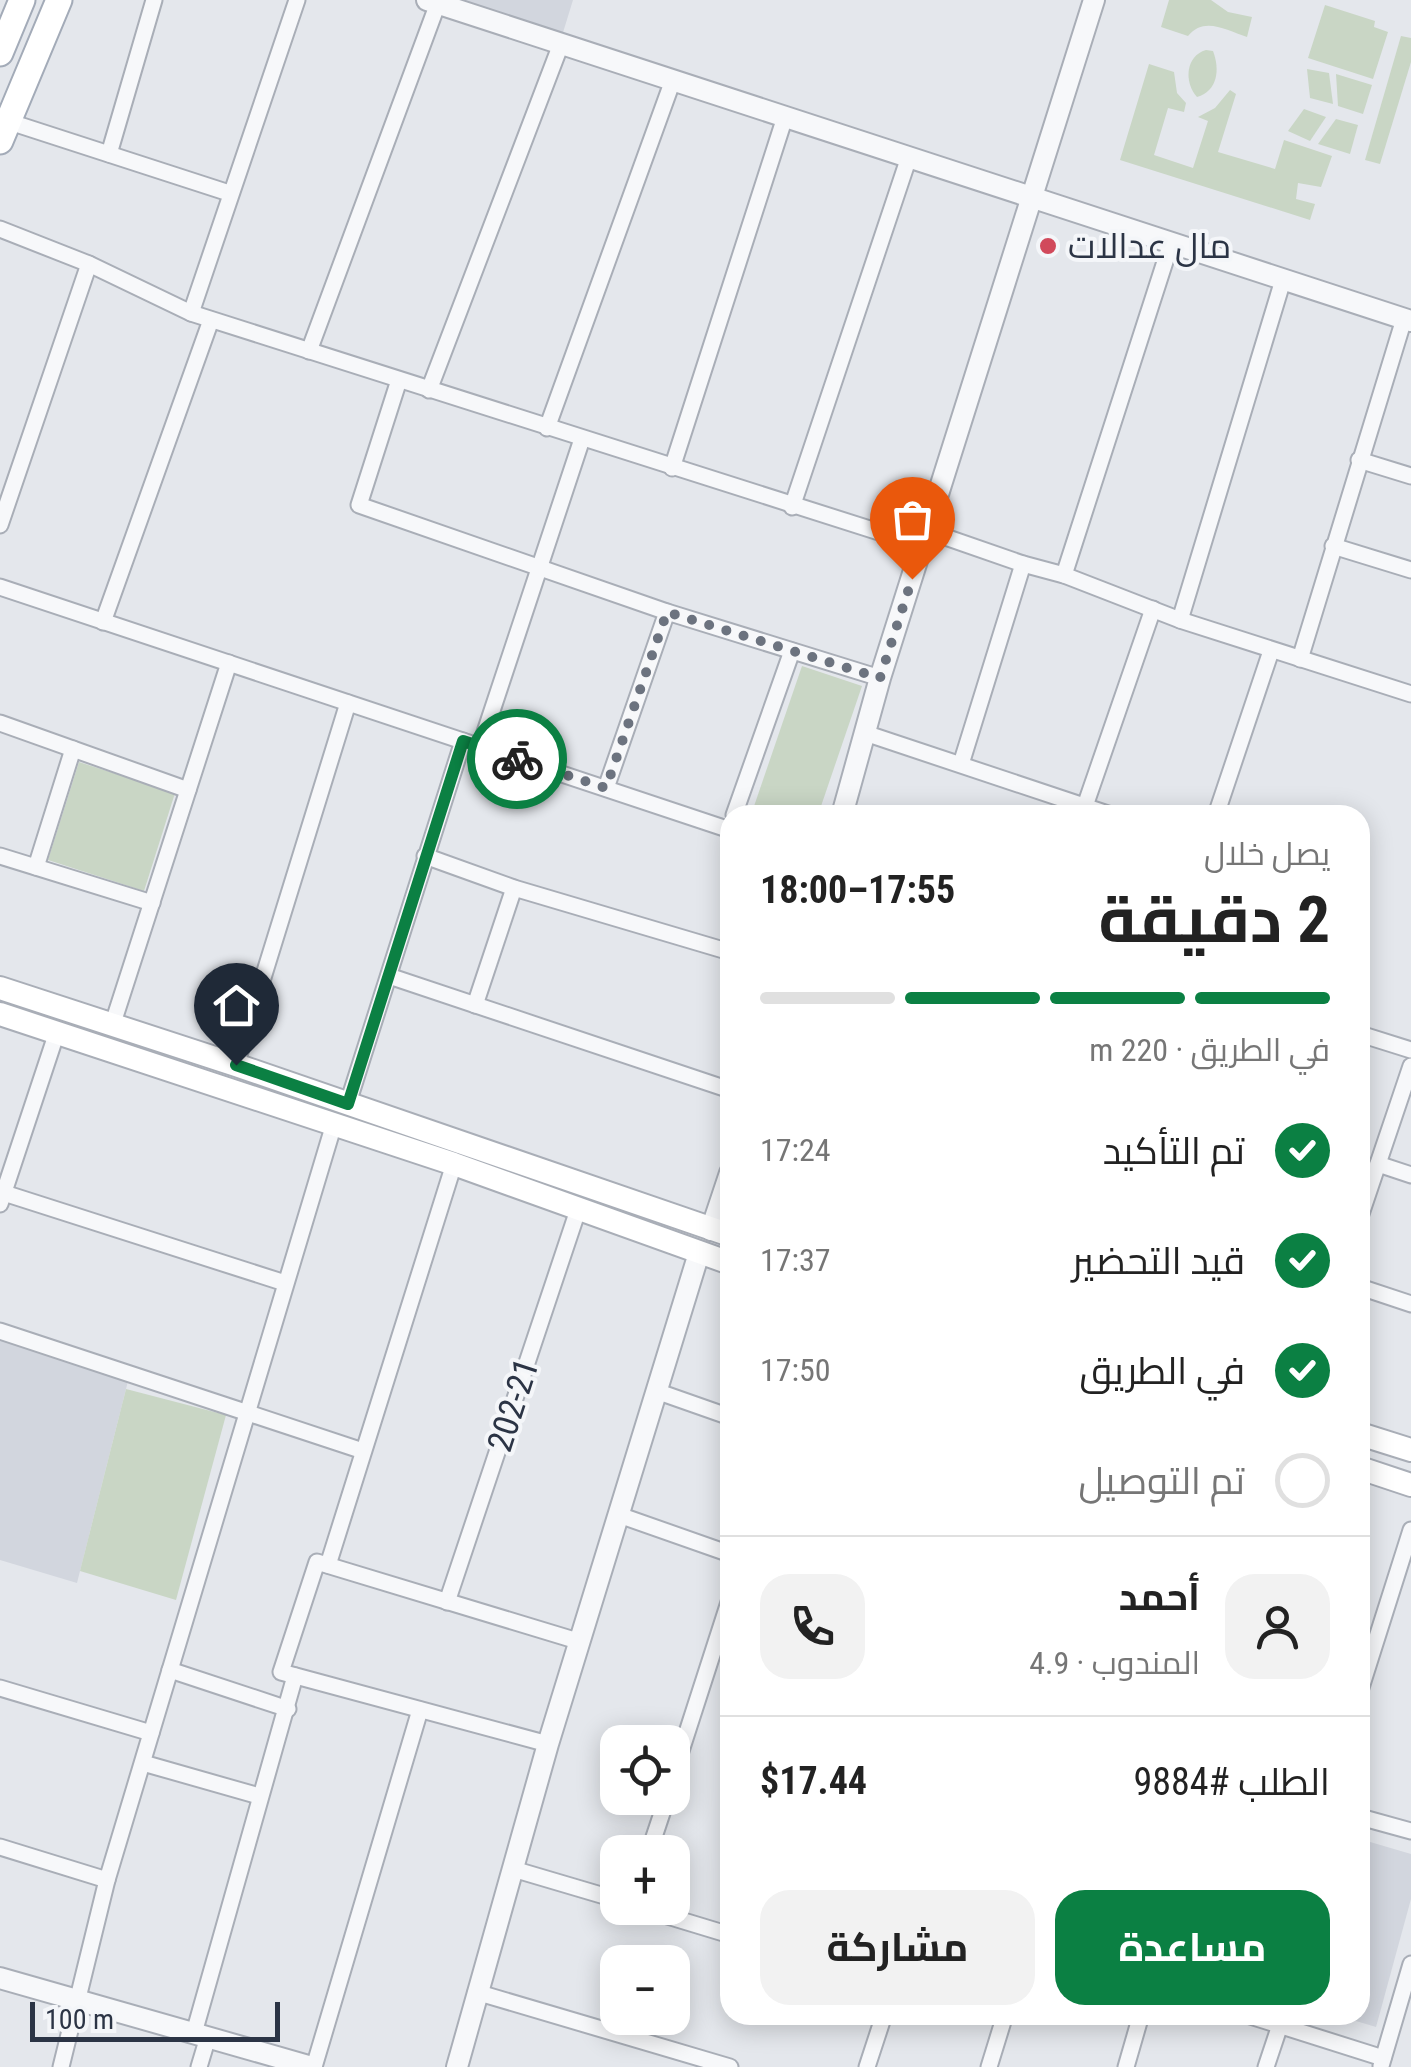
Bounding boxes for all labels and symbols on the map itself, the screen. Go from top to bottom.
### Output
place label: مال عدالات [1068,226,1231,267]
marker: مال عدالات [1037,235,1059,257]
pin [870,477,955,580]
courier [467,709,567,809]
pin [194,963,279,1066]
street label: 202-21 [479,1354,548,1457]
scale bar [30,1997,280,2042]

